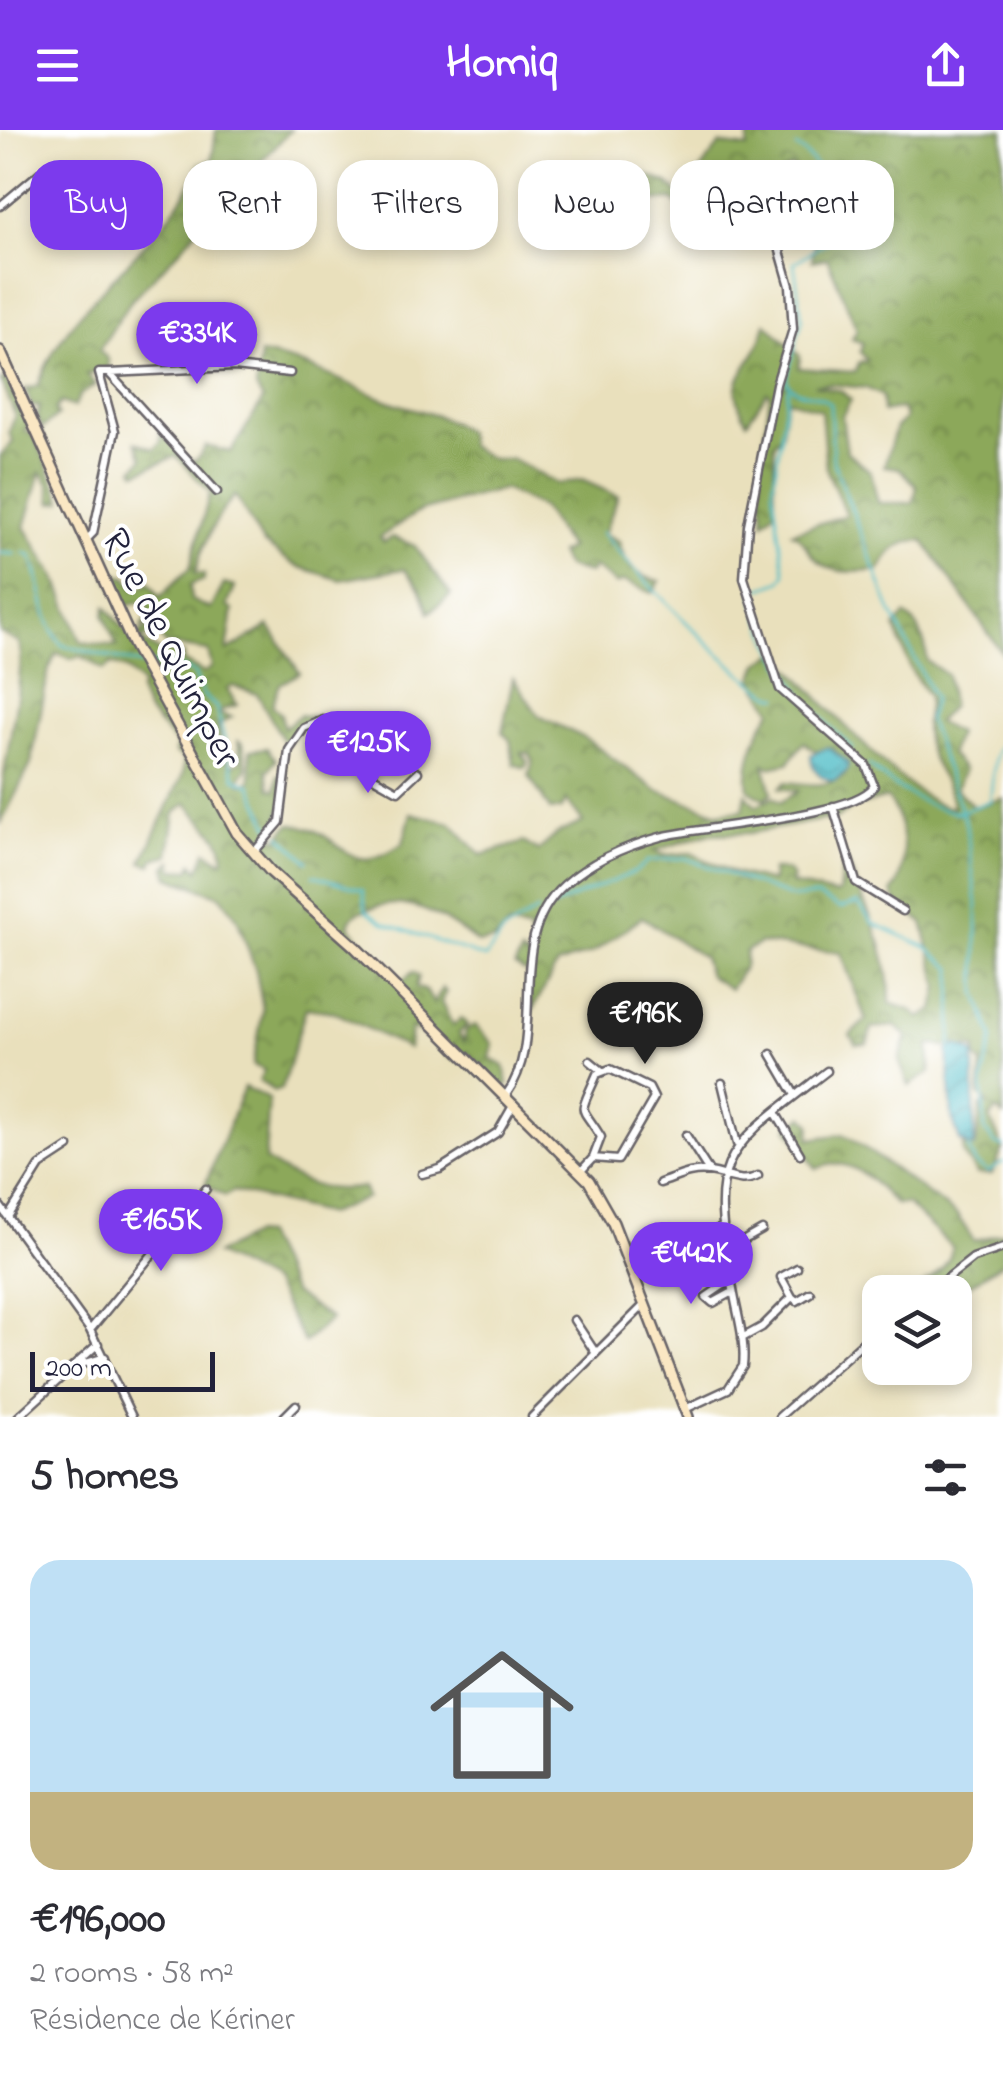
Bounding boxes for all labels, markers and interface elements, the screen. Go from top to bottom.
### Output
text: Homiq [446,32,557,98]
icon: menu [30,38,85,93]
icon: share [918,38,973,93]
chip: Buy [30,160,163,250]
chip: Rent [183,160,317,250]
chip: Filters [337,160,498,250]
chip: New [518,160,650,250]
chip: Apartment [670,160,894,250]
pin: €334K [127,302,267,387]
text: €334K [158,311,236,358]
street label: Rue de Quimper [83,519,255,780]
pin: €125K [298,711,438,796]
text: €125K [327,720,409,767]
pin: €196K [575,982,715,1067]
text: €196K [609,991,681,1038]
pin: €165K [91,1189,231,1274]
text: €165K [121,1198,201,1245]
pin: €442K [621,1222,761,1307]
text: €442K [651,1231,731,1278]
map controls [862,1275,972,1385]
button: layers [862,1275,972,1385]
scale bar [30,1347,215,1392]
text: 200 m [45,1349,112,1390]
text: 5 homes [30,1447,179,1508]
icon: filters [918,1450,973,1505]
icon: home [412,1625,592,1805]
text: €196,000 [30,1890,165,1951]
text: 2 rooms · 58 m² [30,1951,234,1998]
text: Résidence de Kériner [30,1998,295,2045]

